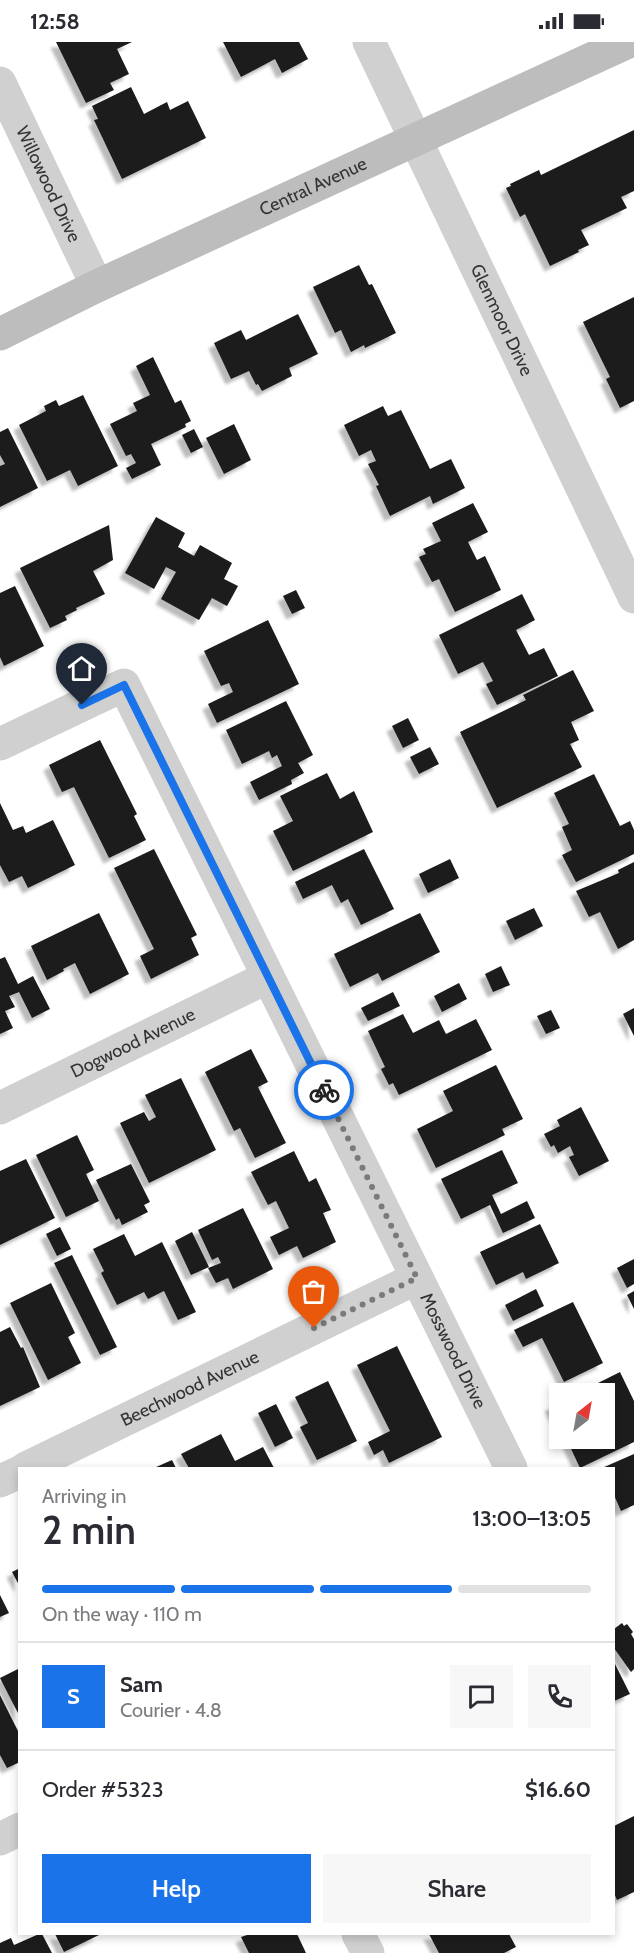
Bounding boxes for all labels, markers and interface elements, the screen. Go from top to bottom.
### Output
text: 12:58 [30,8,80,35]
street label: Willowood Drive [11,122,85,246]
street label: Central Avenue [256,153,370,221]
street label: Glenmoor Drive [466,260,538,379]
pin [56,643,107,705]
icon: home [65,652,98,685]
street label: Dogwood Avenue [67,1003,199,1083]
courier [294,1060,354,1120]
icon: bike [308,1074,341,1107]
pin [288,1266,339,1328]
icon: bag [297,1275,330,1308]
street label: Mosswood Drive [415,1289,491,1412]
street label: Beechwood Avenue [117,1346,262,1431]
north arrow [549,1383,615,1449]
map controls [549,1383,615,1449]
text: Arriving in [42,1484,126,1508]
text: 13:00–13:05 [472,1505,591,1532]
text: 2 min [42,1506,136,1554]
text: On the way · 110 m [42,1602,202,1626]
button: chat [450,1665,513,1728]
button: phone [528,1665,591,1728]
text: Sam [120,1671,163,1698]
text: S [67,1683,80,1710]
text: Courier · 4.8 [120,1698,222,1722]
text: Order #5323 [42,1776,164,1803]
text: $16.60 [525,1776,591,1803]
button: Help [42,1854,311,1923]
button: Share [323,1854,591,1923]

